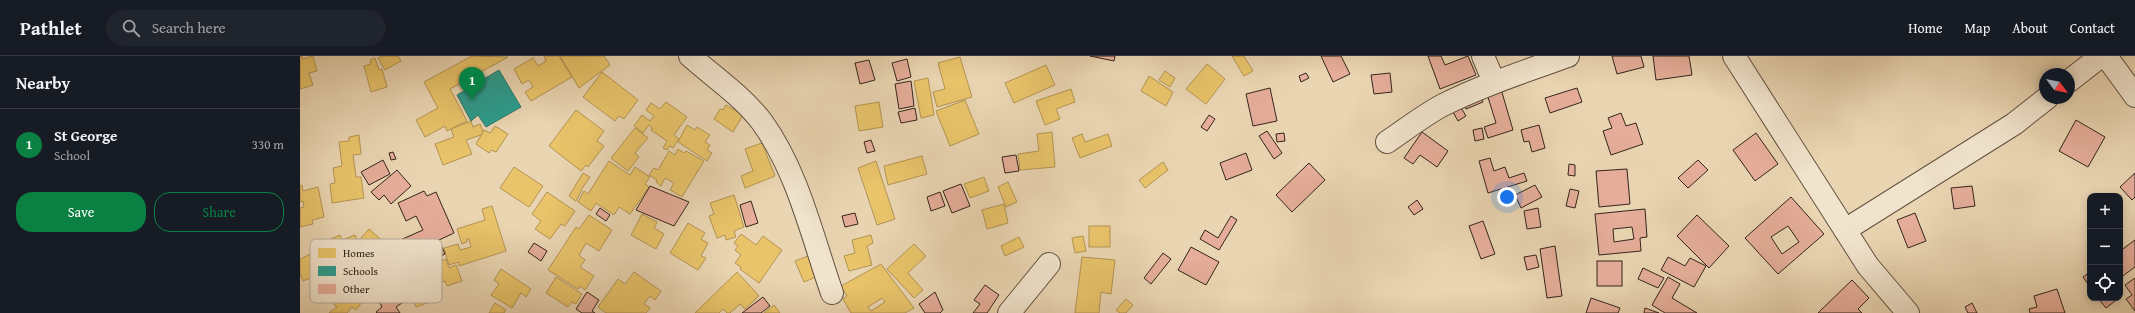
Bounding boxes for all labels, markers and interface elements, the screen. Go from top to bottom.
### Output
search box [106,10,386,46]
text: Pathlet [20,14,82,42]
icon: search [120,17,142,39]
text: Search here [152,17,226,38]
text: Home [1908,18,1943,38]
text: Map [1965,18,1990,38]
text: About [2012,18,2048,38]
text: Contact [2070,18,2115,38]
pin: 1 [459,67,485,100]
north arrow [2039,68,2075,104]
text: Nearby [16,70,70,95]
text: St George [54,125,117,146]
text: 1 [26,135,32,154]
text: 330 m [252,135,284,154]
text: School [54,146,90,165]
your location [1497,187,1517,207]
button: Save [16,192,146,232]
button: Share [154,192,284,232]
map controls [2087,193,2123,301]
button: + [2087,193,2123,229]
button: − [2087,229,2123,265]
legend [310,239,442,303]
text: Homes [343,245,374,261]
text: Schools [343,263,378,279]
button: locate [2087,265,2123,301]
text: Other [343,281,370,297]

